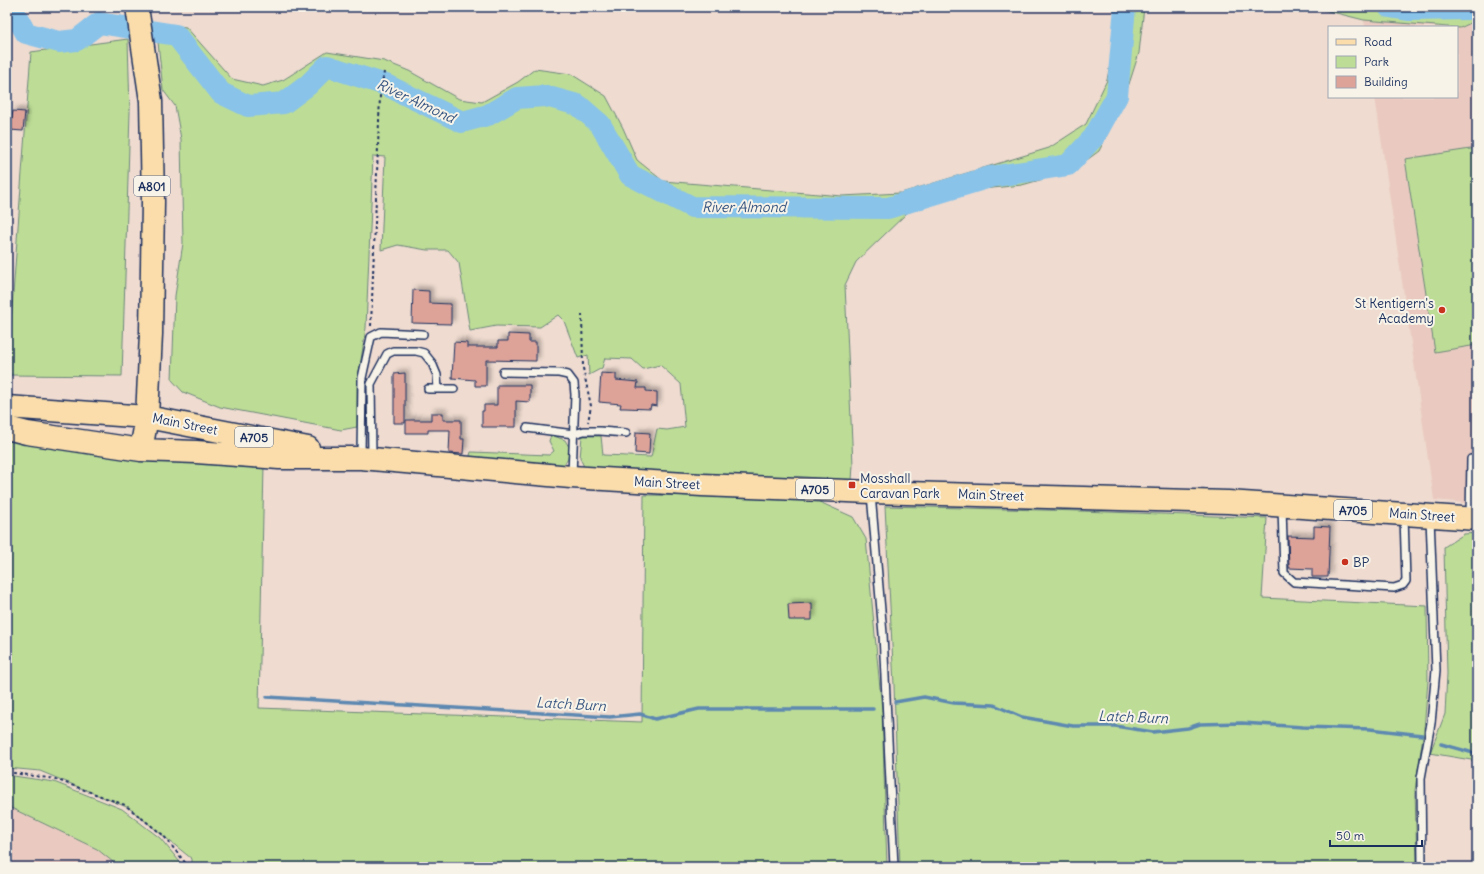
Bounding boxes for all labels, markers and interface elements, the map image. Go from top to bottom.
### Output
legend [1328,26,1458,98]
text: Road [1364,34,1392,49]
text: Park [1364,54,1389,69]
text: Building [1364,74,1408,89]
water label: River Almond [374,75,459,128]
road number: A801 [134,176,170,196]
water label: River Almond [702,198,788,216]
place label: St Kentigern's Academy [1355,295,1434,327]
marker: St Kentigern's Academy [1437,305,1447,315]
street label: Main Street [151,409,220,439]
road number: A705 [235,427,273,447]
place label: Mosshall Caravan Park [860,470,940,502]
street label: Main Street [634,473,701,493]
road number: A705 [796,479,834,499]
marker: Mosshall Caravan Park [847,480,857,490]
street label: Main Street [958,485,1025,505]
road number: A705 [1334,500,1372,520]
street label: Main Street [1388,504,1456,526]
place label: BP [1353,554,1370,571]
marker: BP [1340,557,1350,567]
water label: Latch Burn [536,693,607,715]
water label: Latch Burn [1098,707,1169,727]
scale bar [1330,822,1422,848]
text: 50 m [1336,828,1365,843]

